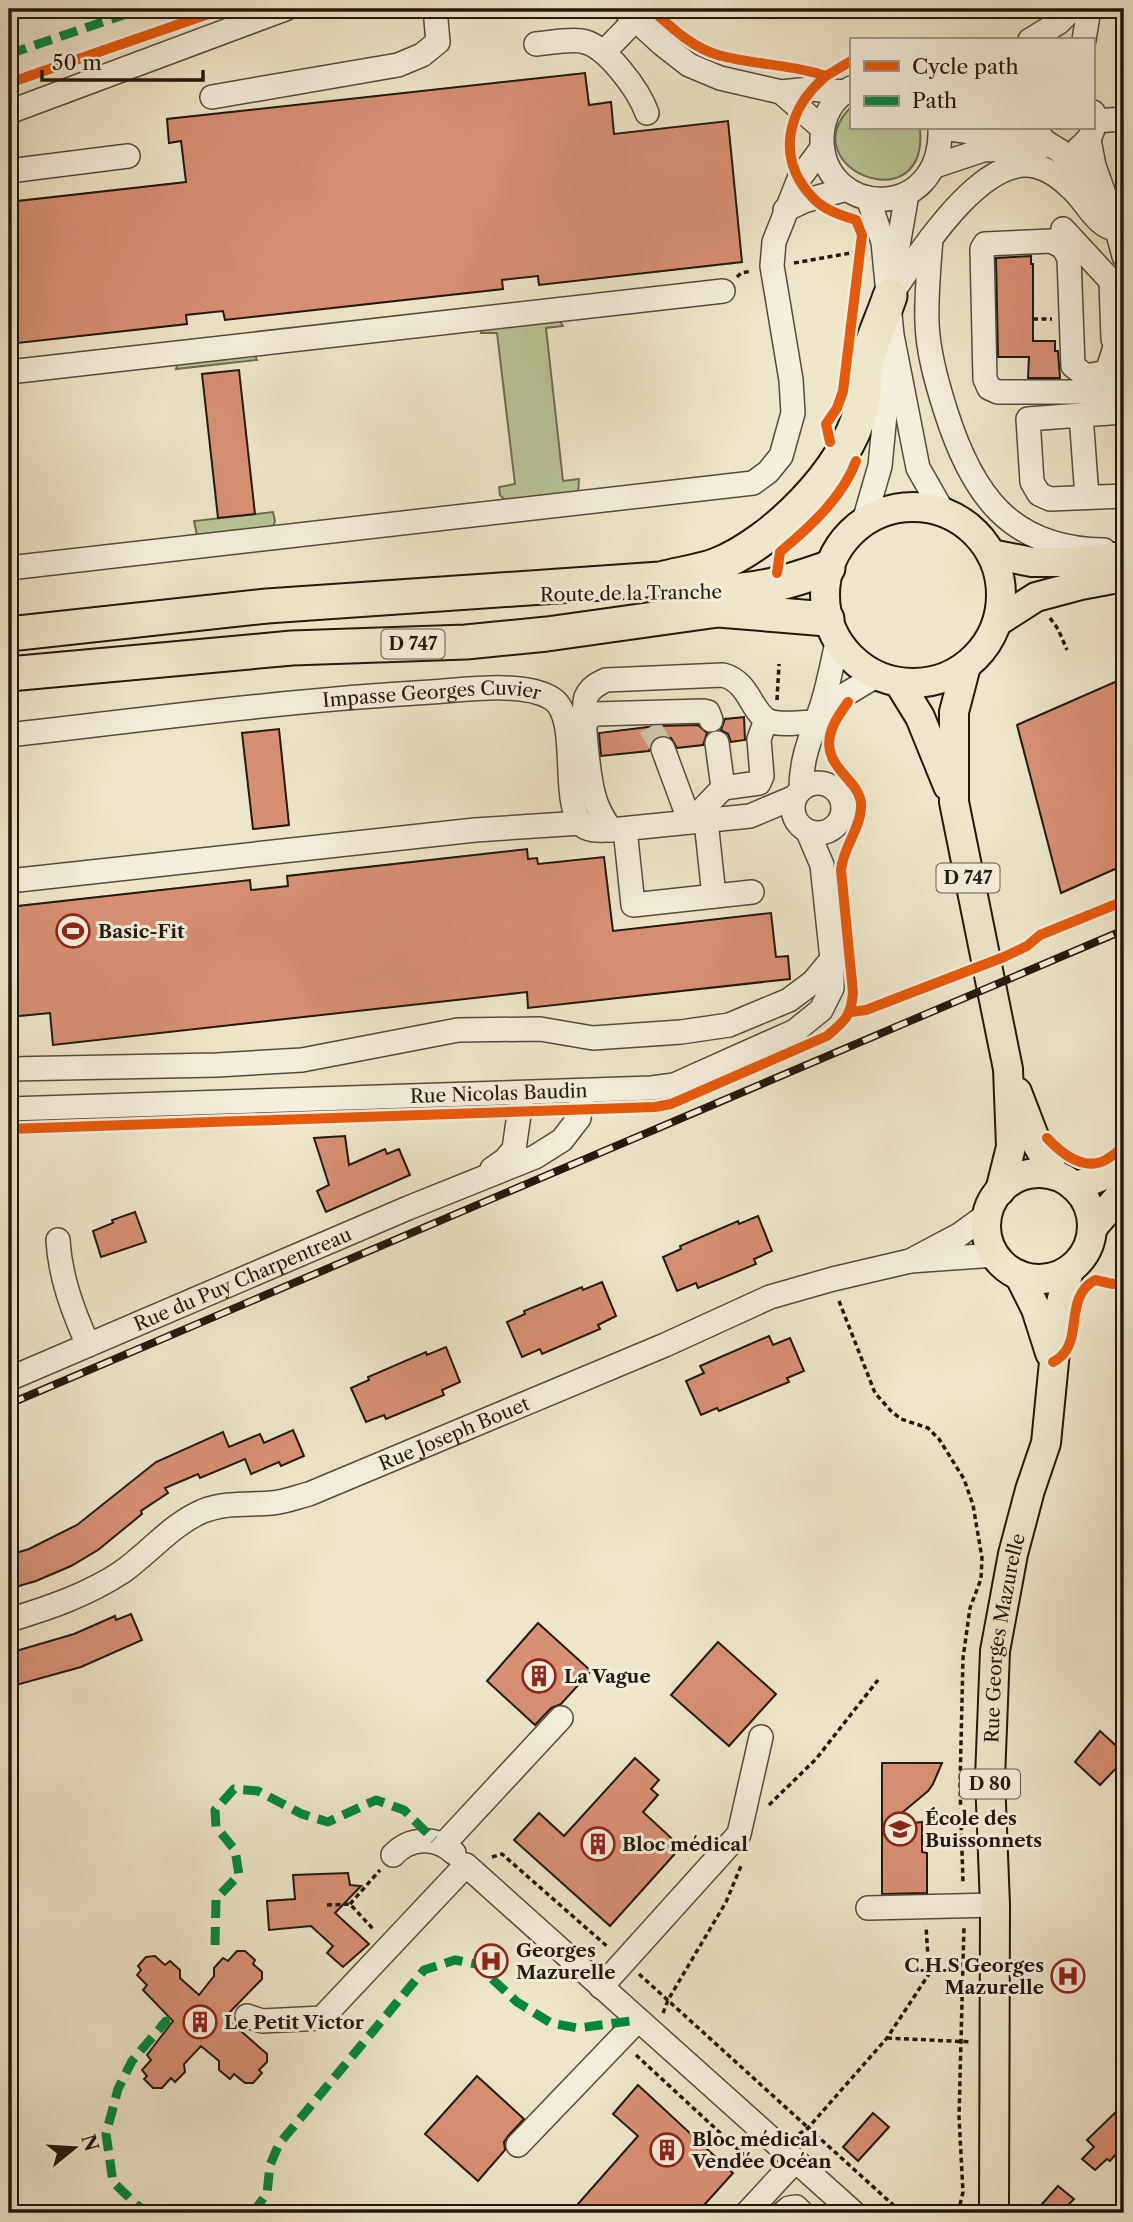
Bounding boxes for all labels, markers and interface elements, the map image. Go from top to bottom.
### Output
scale bar [42,38,203,82]
legend [850,38,1094,130]
text: 50 m [52,50,102,75]
text: Cycle path [912,54,1019,79]
text: Path [912,88,957,113]
street label: Route de la Tranche [540,580,722,607]
road number: D 747 [382,630,444,658]
street label: Impasse Georges Cuvier [321,677,544,712]
road number: D 747 [936,864,1000,892]
sports icon: Basic-Fit [54,912,92,950]
place label: Basic-Fit [98,920,185,943]
street label: Rue Nicolas Baudin [410,1079,588,1108]
street label: Rue du Puy Charpentreau [130,1223,355,1336]
street label: Rue Joseph Bouet [375,1392,533,1476]
street label: Rue Georges Mazurelle [980,1531,1030,1743]
building icon: La Vague [520,1657,558,1695]
place label: La Vague [564,1665,651,1688]
road number: D 80 [960,1770,1020,1798]
place label: École des Buissonnets [925,1807,1042,1852]
school or university icon: École des Buissonnets [881,1810,919,1848]
building icon: Bloc médical [579,1825,617,1863]
place label: Bloc médical [622,1833,748,1856]
place label: Georges Mazurelle [516,1939,616,1984]
hospital icon: Georges Mazurelle [472,1942,510,1980]
place label: C.H.S Georges Mazurelle [904,1954,1044,1999]
hospital icon: C.H.S Georges Mazurelle [1049,1957,1087,1995]
building icon: Le Petit Victor [181,2003,219,2041]
place label: Le Petit Victor [224,2011,365,2034]
north arrow [38,2114,108,2184]
place label: Bloc médical Vendée Océan [691,2128,832,2173]
text: N [76,2131,103,2154]
building icon: Bloc médical Vendée Océan [648,2131,686,2169]

